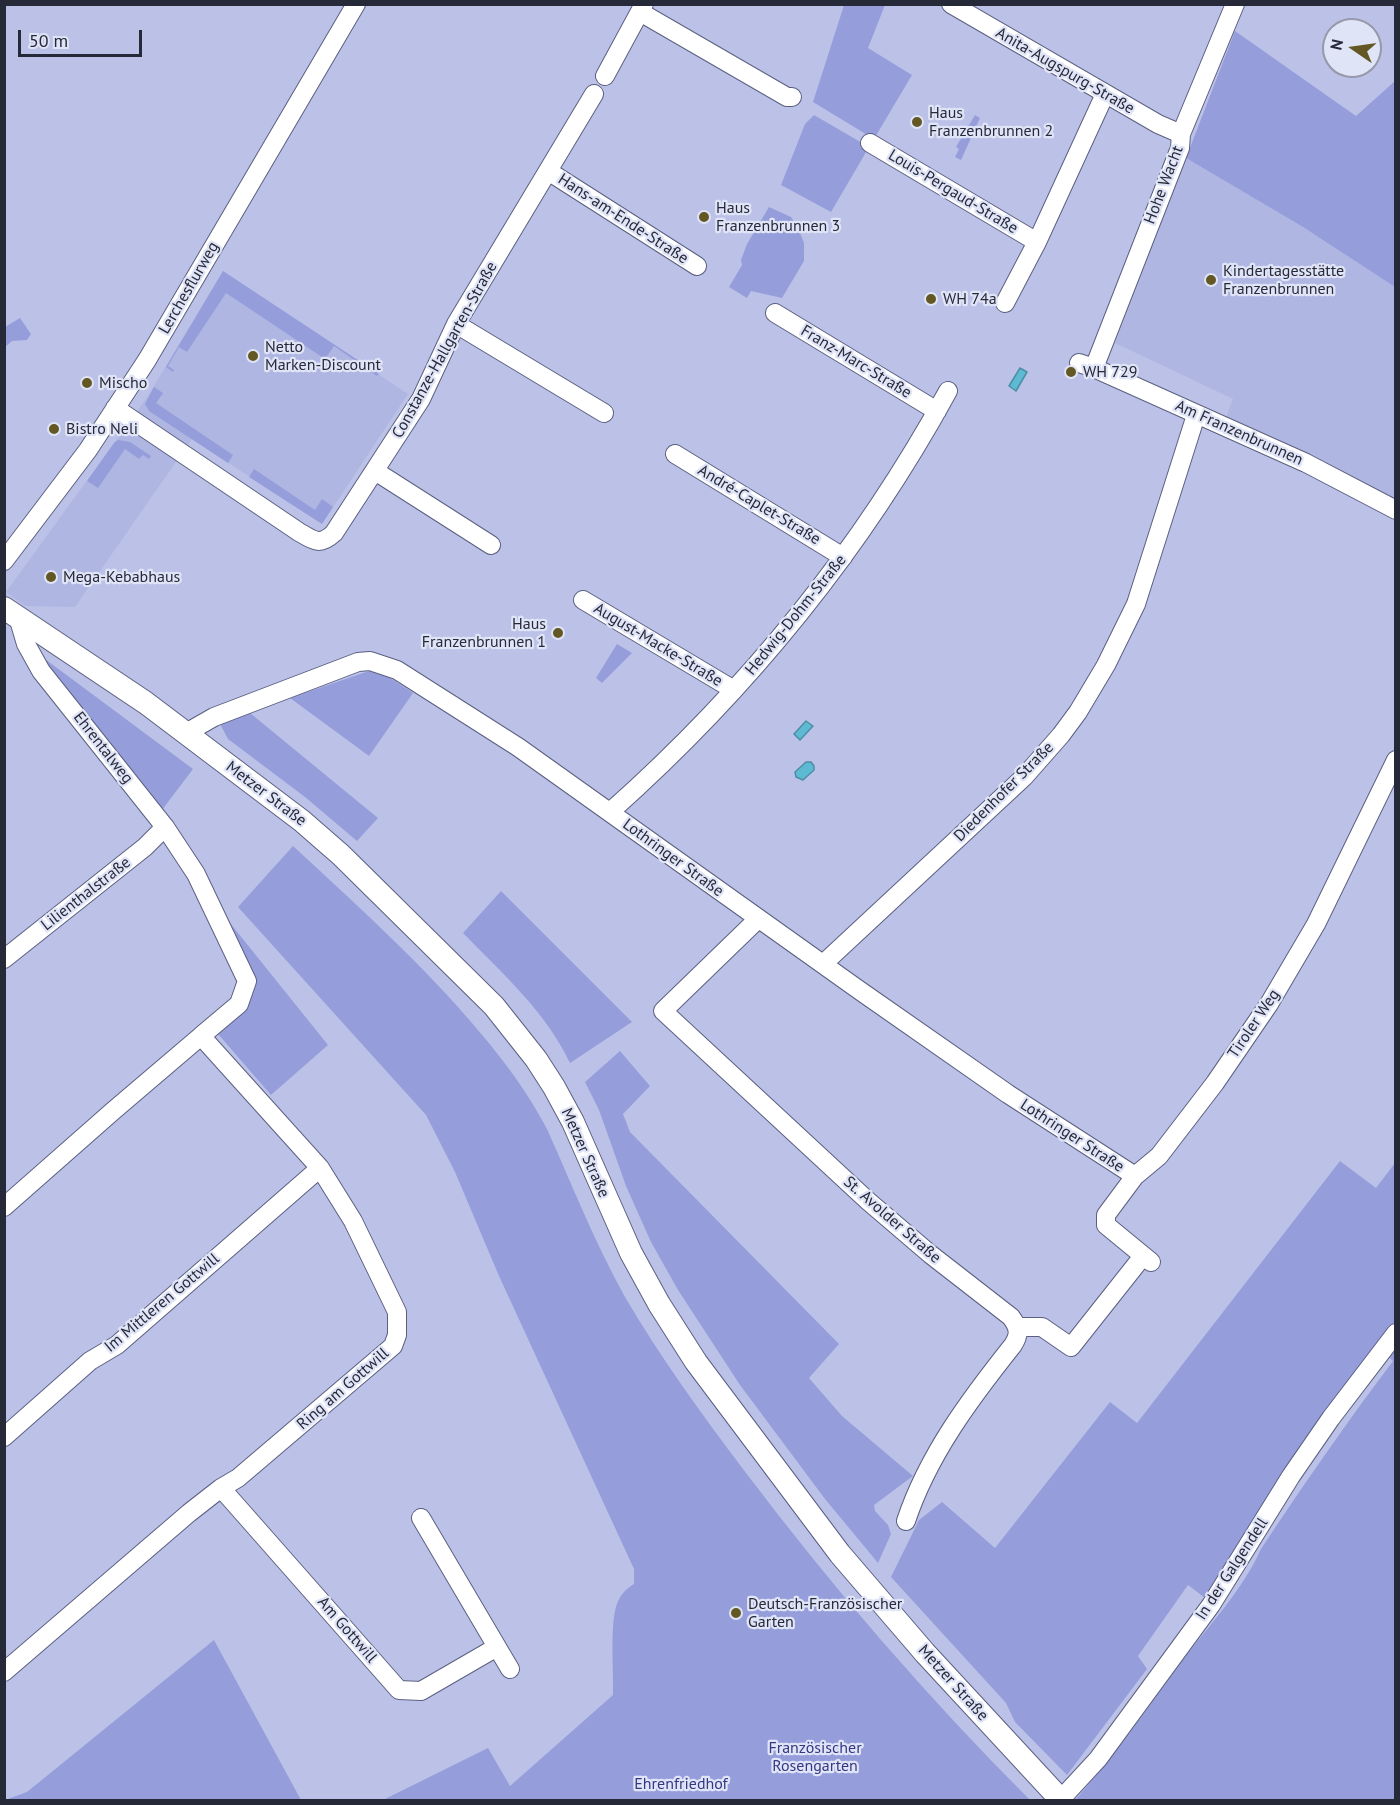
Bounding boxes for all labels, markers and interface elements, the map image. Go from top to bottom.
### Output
scale bar [21,18,146,56]
north arrow [1322,18,1382,78]
street label: Anita-Augspurg-Straße [992,23,1138,119]
text: 50 m [29,29,68,52]
text: N [1325,37,1347,52]
place label: Haus Franzenbrunnen 2 [929,103,1053,141]
marker: Haus Franzenbrunnen 2 [910,115,924,129]
street label: Hohe Wacht [1140,143,1188,227]
street label: Louis-Pergaud-Straße [885,146,1021,238]
street label: Hans-am-Ende-Straße [554,170,692,268]
place label: Haus Franzenbrunnen 3 [716,198,840,236]
marker: Haus Franzenbrunnen 3 [697,210,711,224]
street label: Lerchesflurweg [155,238,223,338]
street label: Constanze-Hallgarten-Straße [388,258,502,442]
place label: Kindertagesstätte Franzenbrunnen [1223,261,1344,299]
marker: Kindertagesstätte Franzenbrunnen [1204,273,1218,287]
place label: WH 74a [943,289,997,309]
marker: WH 74a [924,292,938,306]
street label: Franz-Marc-Straße [797,321,915,403]
place label: Netto Marken-Discount [265,337,381,375]
marker: Netto Marken-Discount [246,349,260,363]
place label: WH 729 [1083,362,1137,382]
marker: WH 729 [1064,365,1078,379]
place label: Mischo [99,373,147,393]
marker: Mischo [80,376,94,390]
street label: Am Franzenbrunnen [1172,396,1306,470]
place label: Bistro Neli [66,419,138,439]
marker: Bistro Neli [47,422,61,436]
street label: André-Caplet-Straße [694,461,824,549]
street label: Hedwig-Dohm-Straße [742,551,850,679]
place label: Mega-Kebabhaus [63,567,180,587]
marker: Mega-Kebabhaus [44,570,58,584]
street label: August-Macke-Straße [590,599,726,691]
place label: Haus Franzenbrunnen 1 [422,614,546,652]
marker: Haus Franzenbrunnen 1 [551,626,565,640]
street label: Ehrentalweg [69,708,137,788]
street label: Diedenhofer Straße [950,738,1058,846]
street label: Metzer Straße [222,757,310,831]
street label: Lothringer Straße [619,815,727,901]
street label: Lilienthalstraße [37,853,135,935]
street label: Tiroler Weg [1224,986,1284,1062]
street label: Lothringer Straße [1016,1095,1128,1177]
street label: Metzer Straße [557,1105,613,1201]
street label: St. Avolder Straße [839,1172,945,1268]
street label: Im Mittleren Gottwill [101,1249,223,1357]
street label: Ring am Gottwill [293,1344,393,1434]
street label: In der Galgendell [1192,1514,1272,1624]
street label: Am Gottwill [313,1593,381,1667]
place label: Deutsch-Französischer Garten [748,1594,902,1632]
marker: Deutsch-Französischer Garten [729,1606,743,1620]
street label: Metzer Straße [914,1641,992,1725]
park label: Französischer Rosengarten [768,1738,862,1776]
park label: Ehrenfriedhof [634,1774,728,1794]

